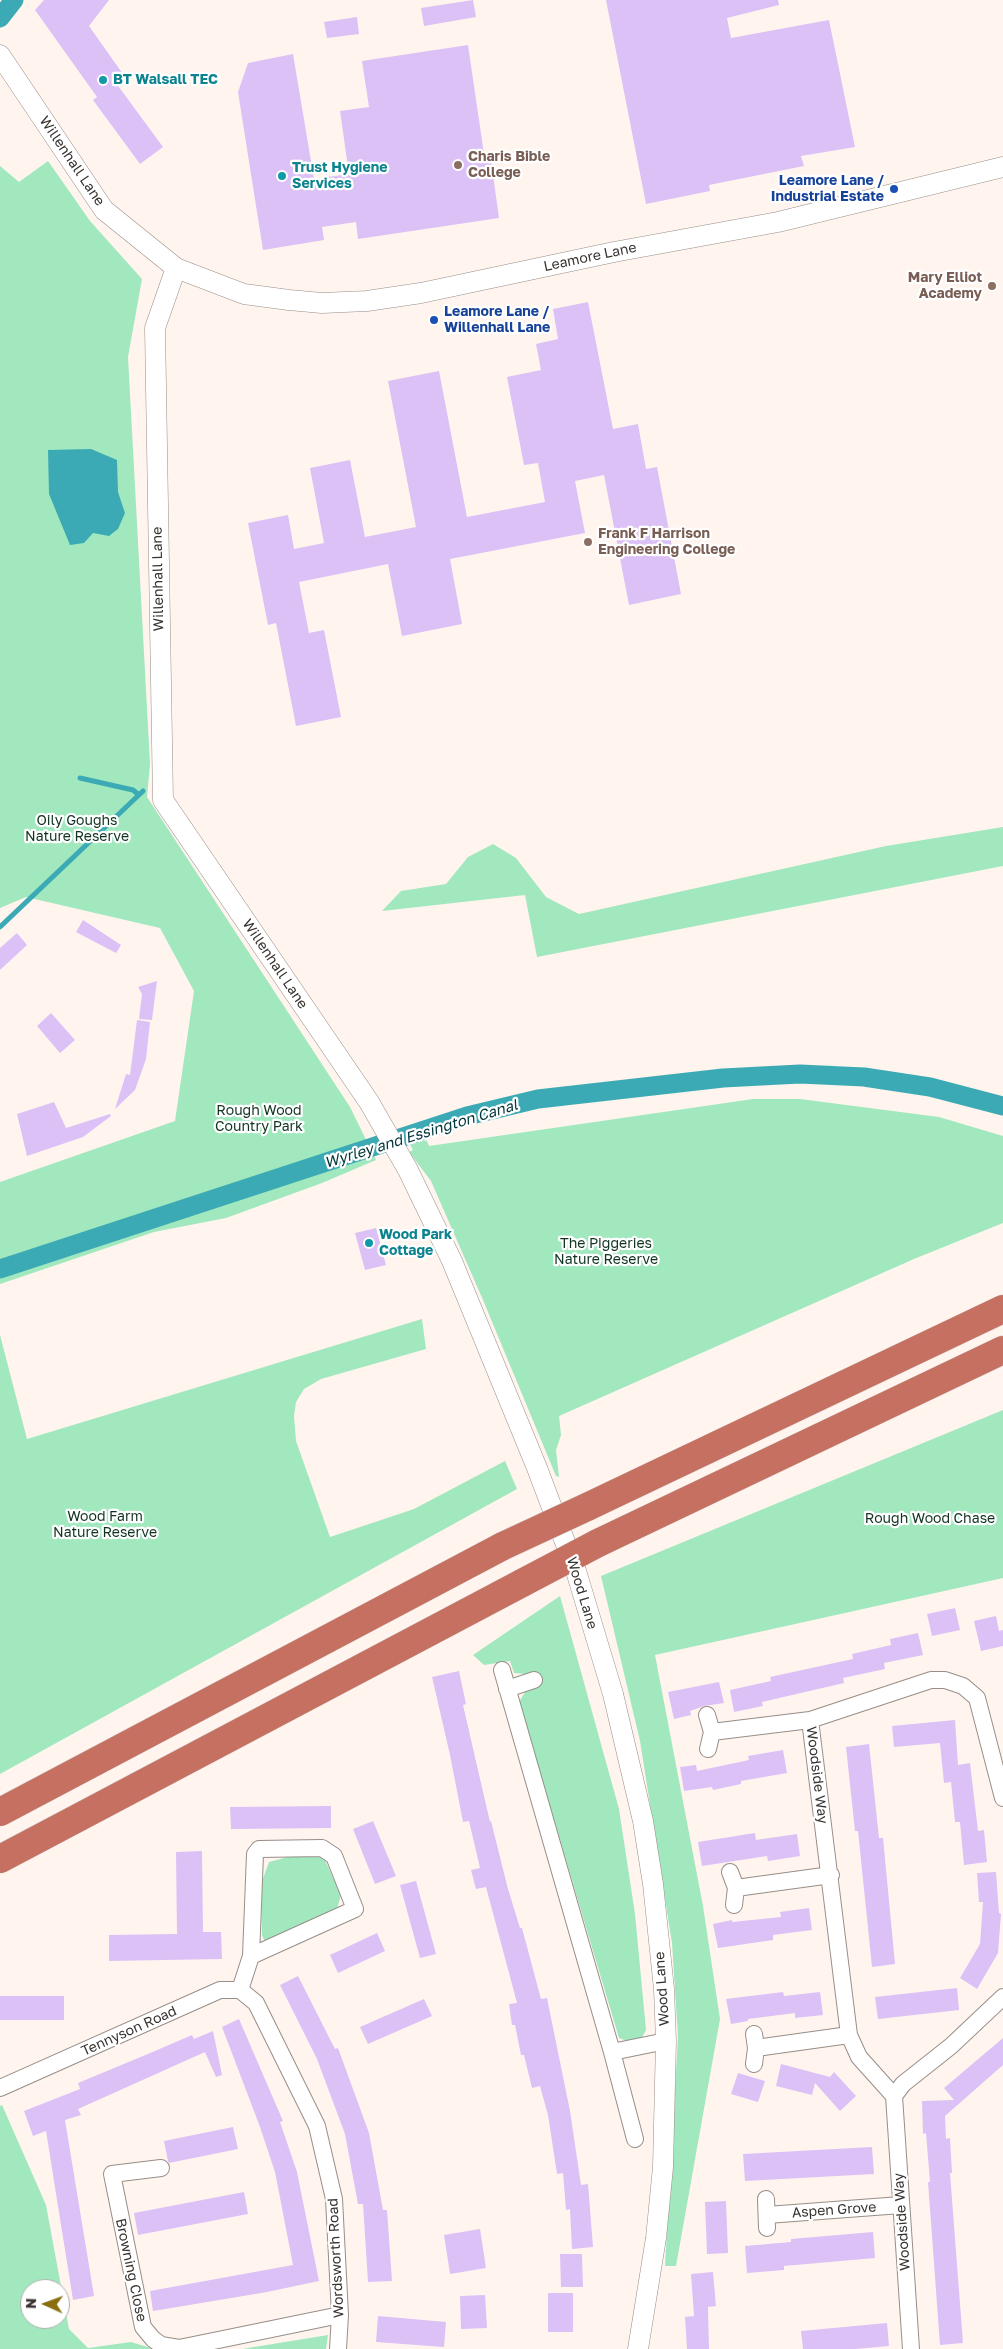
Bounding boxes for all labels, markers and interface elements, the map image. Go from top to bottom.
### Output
place label: BT Walsall TEC [113,72,218,88]
marker: BT Walsall TEC [97,74,109,86]
street label: Willenhall Lane [36,113,108,209]
place label: Charis Bible College [468,149,550,182]
marker: Charis Bible College [452,159,464,171]
place label: Trust Hygiene Services [292,160,387,192]
marker: Trust Hygiene Services [276,170,288,182]
place label: Leamore Lane / Industrial Estate [771,173,884,206]
marker: Leamore Lane / Industrial Estate [888,183,900,195]
street label: Leamore Lane [542,239,638,275]
place label: Mary Elliot Academy [908,270,982,302]
marker: Mary Elliot Academy [986,280,998,292]
place label: Leamore Lane / Willenhall Lane [444,304,550,336]
marker: Leamore Lane / Willenhall Lane [428,314,440,326]
place label: Frank F Harrison Engineering College [598,526,735,558]
street label: Willenhall Lane [149,527,167,631]
marker: Frank F Harrison Engineering College [582,536,594,548]
park label: Oily Goughs Nature Reserve [25,813,129,846]
street label: Willenhall Lane [239,916,311,1012]
water label: Wyrley and Essington Canal [322,1096,520,1172]
park label: Rough Wood Country Park [215,1103,303,1136]
place label: Wood Park Cottage [379,1227,452,1260]
park label: The Piggeries Nature Reserve [554,1236,658,1268]
marker: Wood Park Cottage [363,1237,375,1249]
park label: Wood Farm Nature Reserve [53,1509,157,1541]
park label: Rough Wood Chase [865,1511,995,1527]
street label: Wood Lane [563,1555,601,1631]
street label: Woodside Way [803,1725,831,1825]
street label: Wood Lane [651,1951,673,2027]
street label: Tennyson Road [79,2002,179,2060]
street label: Woodside Way [890,2173,914,2271]
street label: Wordsworth Road [324,2198,348,2318]
street label: Aspen Grove [791,2199,877,2221]
street label: Browning Close [112,2217,150,2323]
north arrow [20,2279,70,2329]
text: N [22,2298,39,2309]

